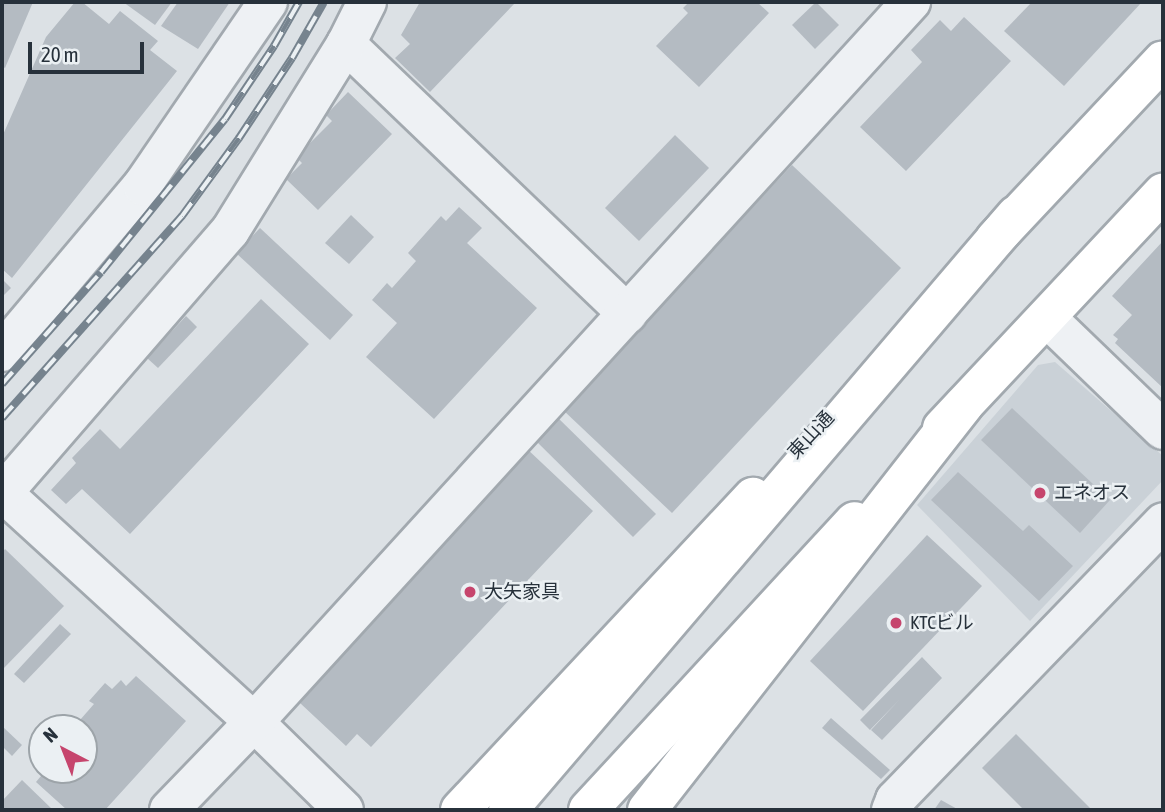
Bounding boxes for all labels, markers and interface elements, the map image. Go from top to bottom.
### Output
scale bar [32,28,147,72]
text: 20 m [41,42,79,66]
street label: 東山通 [783,406,839,464]
place label: エネオス [1054,482,1130,504]
marker: エネオス [1032,485,1048,501]
place label: 大矢家具 [484,581,560,603]
marker: 大矢家具 [462,584,478,600]
place label: KTCビル [910,612,974,634]
marker: KTCビル [888,615,904,631]
north arrow [28,714,98,784]
text: N [39,723,62,747]

